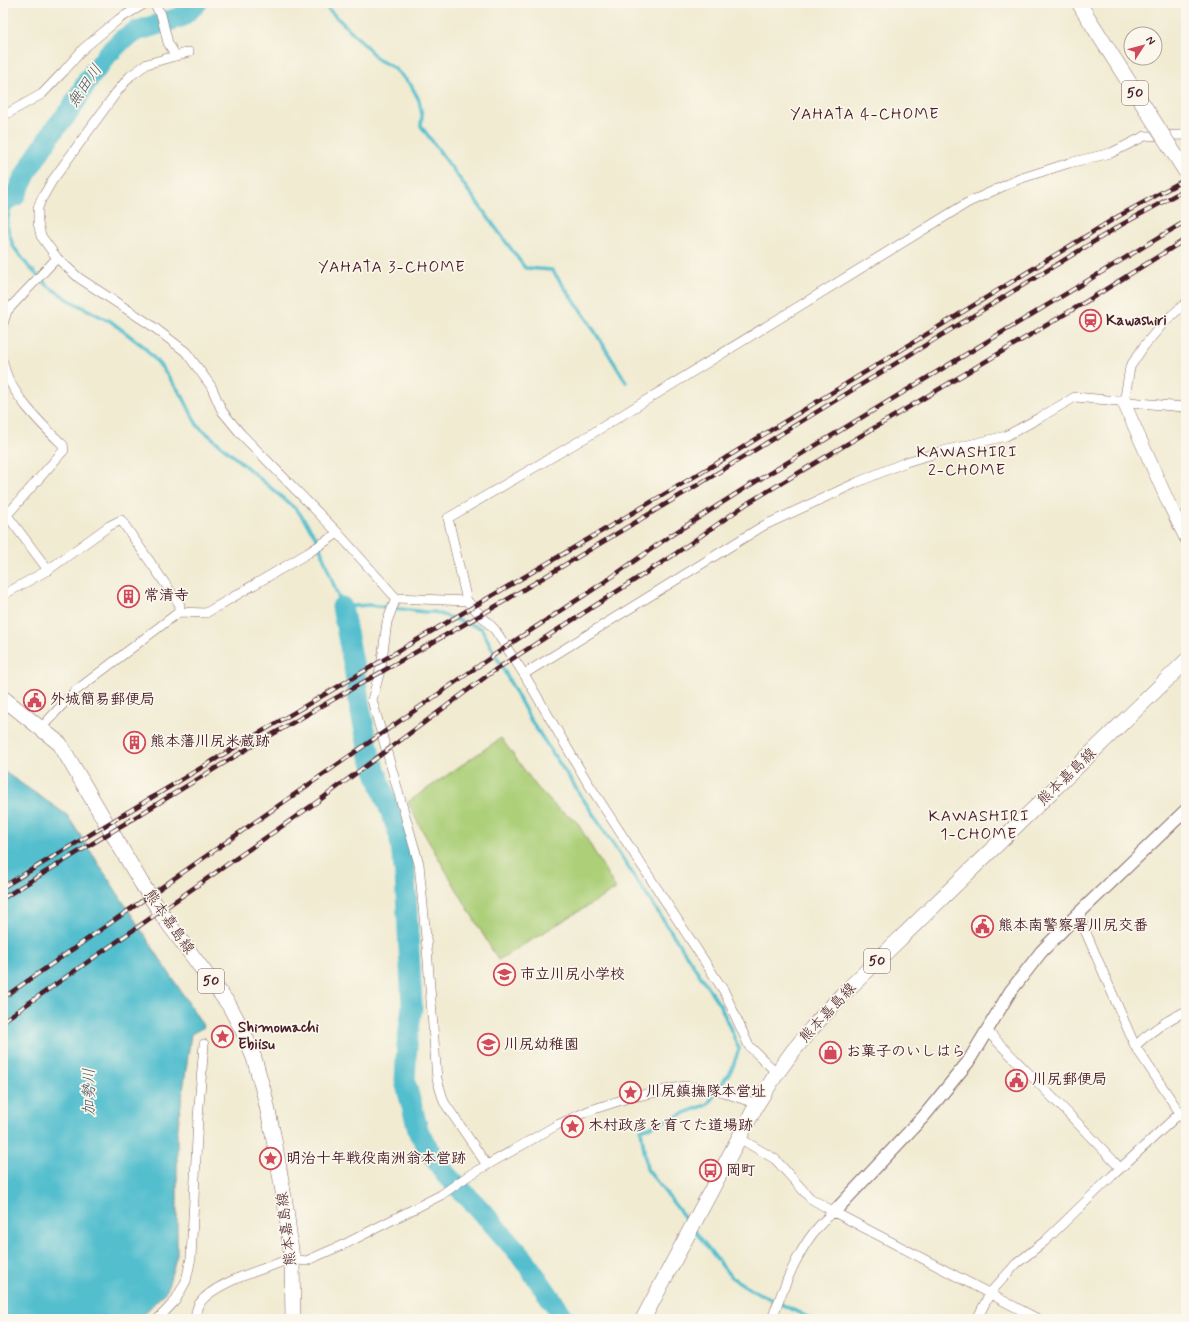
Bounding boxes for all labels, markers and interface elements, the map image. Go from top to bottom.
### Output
north arrow [1123,26,1163,66]
text: N [1142,34,1158,48]
water label: 無田川 [63,60,107,112]
road number: 50 [1122,81,1148,105]
district label: YAHATA 4-CHOME [790,104,940,125]
district label: YAHATA 3-CHOME [318,257,466,278]
station icon: Kawashiri [1078,308,1104,334]
place label: Kawashiri [1106,311,1167,331]
district label: KAWASHIRI 2-CHOME [916,442,1018,481]
building icon: 常清寺 [116,583,142,609]
place label: 常清寺 [144,586,189,606]
public building icon: 外城簡易郵便局 [22,687,48,713]
place label: 外城簡易郵便局 [50,690,155,710]
building icon: 熊本藩川尻米蔵跡 [121,729,147,755]
place label: 熊本藩川尻米蔵跡 [150,732,270,752]
street label: 熊本嘉島線 [1033,744,1101,810]
district label: KAWASHIRI 1-CHOME [928,806,1030,845]
street label: 熊本嘉島線 [139,886,199,958]
public building icon: 熊本南警察署川尻交番 [970,913,996,939]
place label: 熊本南警察署川尻交番 [998,916,1148,936]
road number: 50 [864,949,890,973]
school or university icon: 市立川尻小学校 [491,962,517,988]
place label: 市立川尻小学校 [520,965,625,985]
road number: 50 [198,969,224,993]
street label: 熊本嘉島線 [795,979,861,1047]
place label: Shimomachi Ebiisu [238,1018,320,1055]
place icon: Shimomachi Ebiisu [210,1024,236,1050]
school or university icon: 川尻幼稚園 [475,1032,501,1058]
place label: 川尻幼稚園 [504,1035,579,1055]
shop icon: お菓子のいしはら [818,1039,844,1065]
place label: お菓子のいしはら [846,1042,966,1062]
public building icon: 川尻郵便局 [1003,1067,1029,1093]
water label: 加勢川 [79,1068,100,1116]
place label: 川尻郵便局 [1032,1070,1107,1090]
place icon: 川尻鎮撫隊本営址 [618,1079,644,1105]
place label: 川尻鎮撫隊本営址 [646,1082,766,1102]
place icon: 木村政彦を育てた道場跡 [560,1113,586,1139]
place label: 木村政彦を育てた道場跡 [588,1116,753,1136]
place icon: 明治十年戦役南洲翁本営跡 [258,1146,284,1172]
place label: 明治十年戦役南洲翁本営跡 [286,1149,466,1169]
bus stop icon: 岡町 [697,1158,723,1184]
place label: 岡町 [726,1161,756,1181]
street label: 熊本嘉島線 [273,1191,301,1267]

